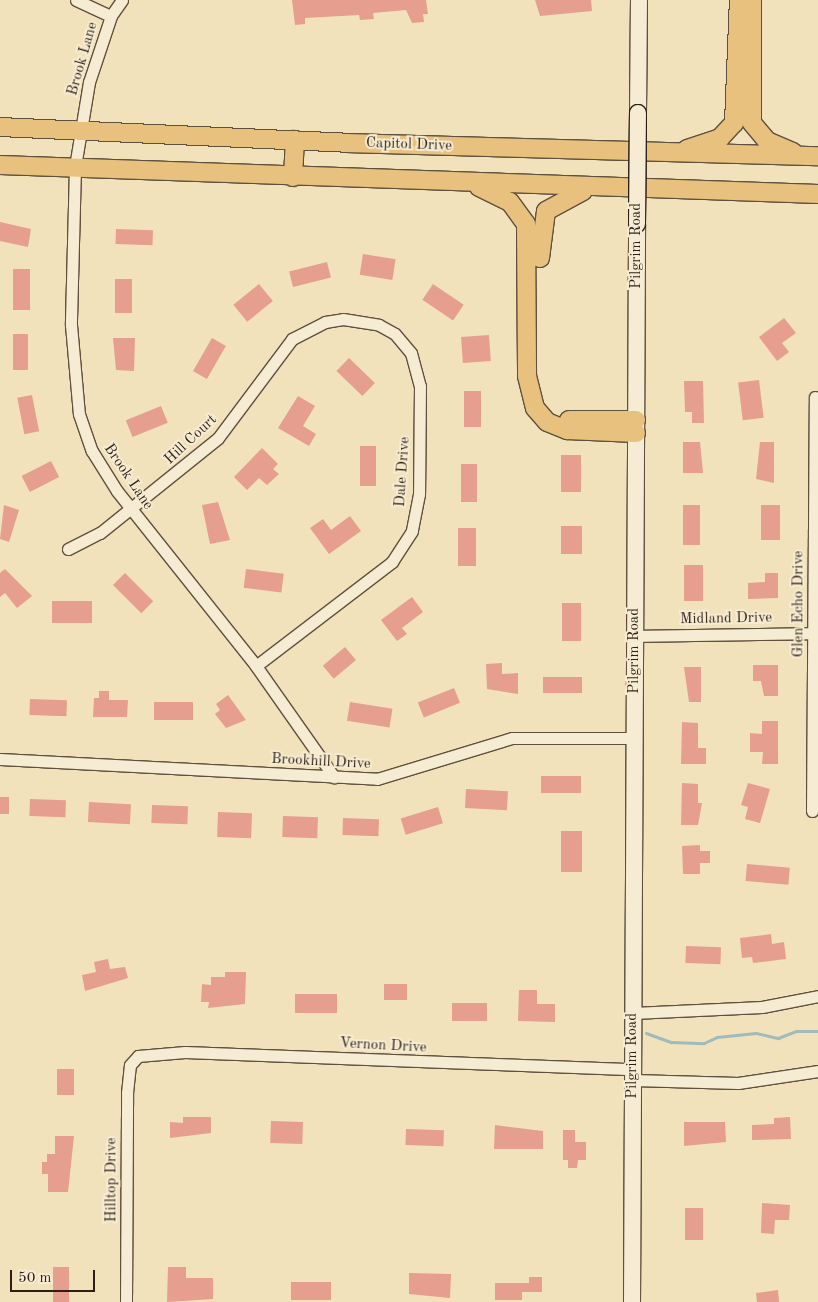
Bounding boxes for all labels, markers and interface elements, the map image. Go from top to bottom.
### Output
street label: Brook Lane [64,20,102,98]
street label: Capitol Drive [366,135,452,155]
street label: Pilgrim Road [628,203,646,289]
street label: Hill Court [161,411,221,469]
street label: Dale Drive [392,436,414,508]
street label: Brook Lane [99,441,157,513]
street label: Glen Echo Drive [790,551,808,657]
street label: Pilgrim Road [626,608,644,694]
street label: Midland Drive [680,609,772,629]
street label: Brookhill Drive [271,750,371,774]
street label: Pilgrim Road [624,1013,642,1099]
street label: Vernon Drive [339,1035,427,1057]
street label: Hilltop Drive [103,1138,121,1222]
scale bar [12,1260,98,1292]
text: 50 m [18,1271,52,1286]

